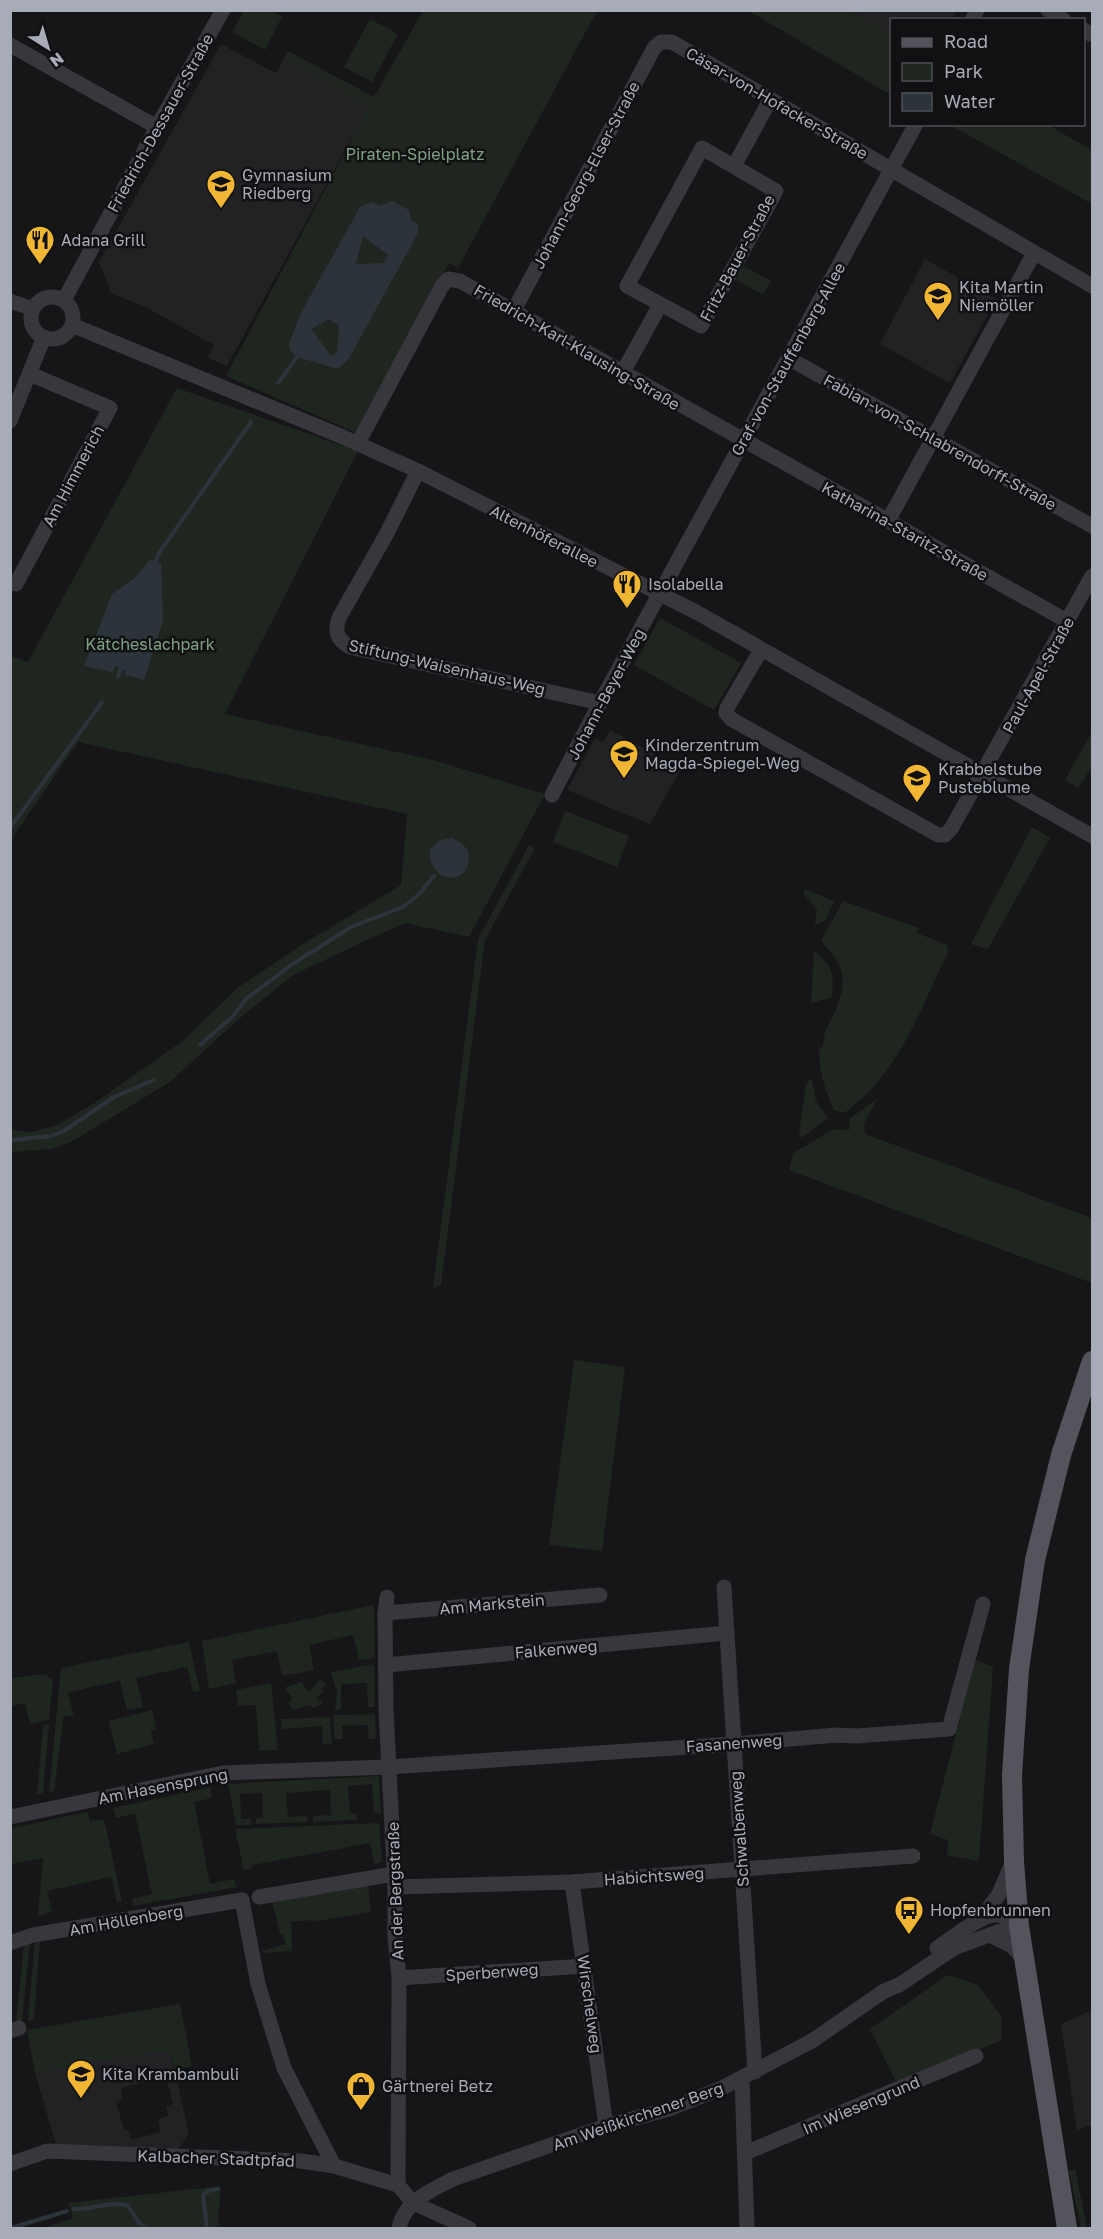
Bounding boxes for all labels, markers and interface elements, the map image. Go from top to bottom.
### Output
north arrow [18,18,78,78]
legend [890,18,1085,126]
street label: Friedrich-Dessauer-Straße [102,30,218,216]
text: Road [944,30,988,52]
street label: Cäsar-von-Hofacker-Straße [682,43,872,163]
text: N [46,48,68,72]
text: Park [944,60,983,82]
street label: Johann-Georg-Elser-Straße [528,78,644,272]
text: Water [944,90,995,112]
park label: Piraten-Spielplatz [346,144,484,164]
place label: Gymnasium Riedberg [242,165,332,203]
school or university icon: Gymnasium Riedberg [205,168,237,210]
street label: Fritz-Bauer-Straße [695,191,779,325]
restaurant icon: Adana Grill [24,224,56,266]
place label: Adana Grill [61,230,145,250]
street label: Graf-von-Stauffenberg-Allee [726,259,850,459]
place label: Kita Martin Niemöller [959,277,1044,315]
street label: Friedrich-Karl-Klausing-Straße [471,280,683,414]
school or university icon: Kita Martin Niemöller [922,280,954,322]
street label: Fabian-von-Schlabrendorff-Straße [820,370,1060,514]
street label: Am Himmerich [38,422,108,530]
street label: Katharina-Staritz-Straße [818,477,992,585]
street label: Altenhöferallee [487,500,601,572]
restaurant icon: Isolabella [611,568,643,610]
place label: Isolabella [648,574,724,594]
street label: Paul-Apel-Straße [998,613,1078,737]
street label: Johann-Beyer-Weg [563,625,649,763]
park label: Kätcheslachpark [85,634,215,654]
street label: Stiftung-Waisenhaus-Weg [347,635,547,699]
place label: Kinderzentrum Magda-Spiegel-Weg [645,735,800,773]
school or university icon: Kinderzentrum Magda-Spiegel-Weg [608,738,640,780]
place label: Krabbelstube Pusteblume [938,759,1042,797]
school or university icon: Krabbelstube Pusteblume [901,762,933,804]
street label: Am Markstein [439,1589,545,1619]
street label: Falkenweg [514,1635,598,1663]
street label: Fasanenweg [685,1730,783,1756]
street label: Am Hasensprung [96,1764,230,1808]
street label: Schwalbenweg [725,1770,753,1888]
street label: An der Bergstraße [383,1821,407,1961]
street label: Habichtsweg [603,1863,705,1889]
bus stop icon: Hopfenbrunnen [893,1894,925,1936]
street label: Am Höllenberg [68,1900,184,1940]
place label: Hopfenbrunnen [930,1900,1051,1920]
street label: Wirschelweg [573,1954,607,2054]
street label: Sperberweg [445,1959,539,1985]
school or university icon: Kita Krambambuli [65,2058,97,2100]
place label: Kita Krambambuli [102,2064,239,2084]
shop icon: Gärtnerei Betz [345,2070,377,2112]
street label: Im Wiesengrund [799,2071,923,2139]
place label: Gärtnerei Betz [382,2076,493,2096]
street label: Am Weißkirchener Berg [550,2077,726,2155]
street label: Kalbacher Stadtpfad [137,2145,295,2171]

